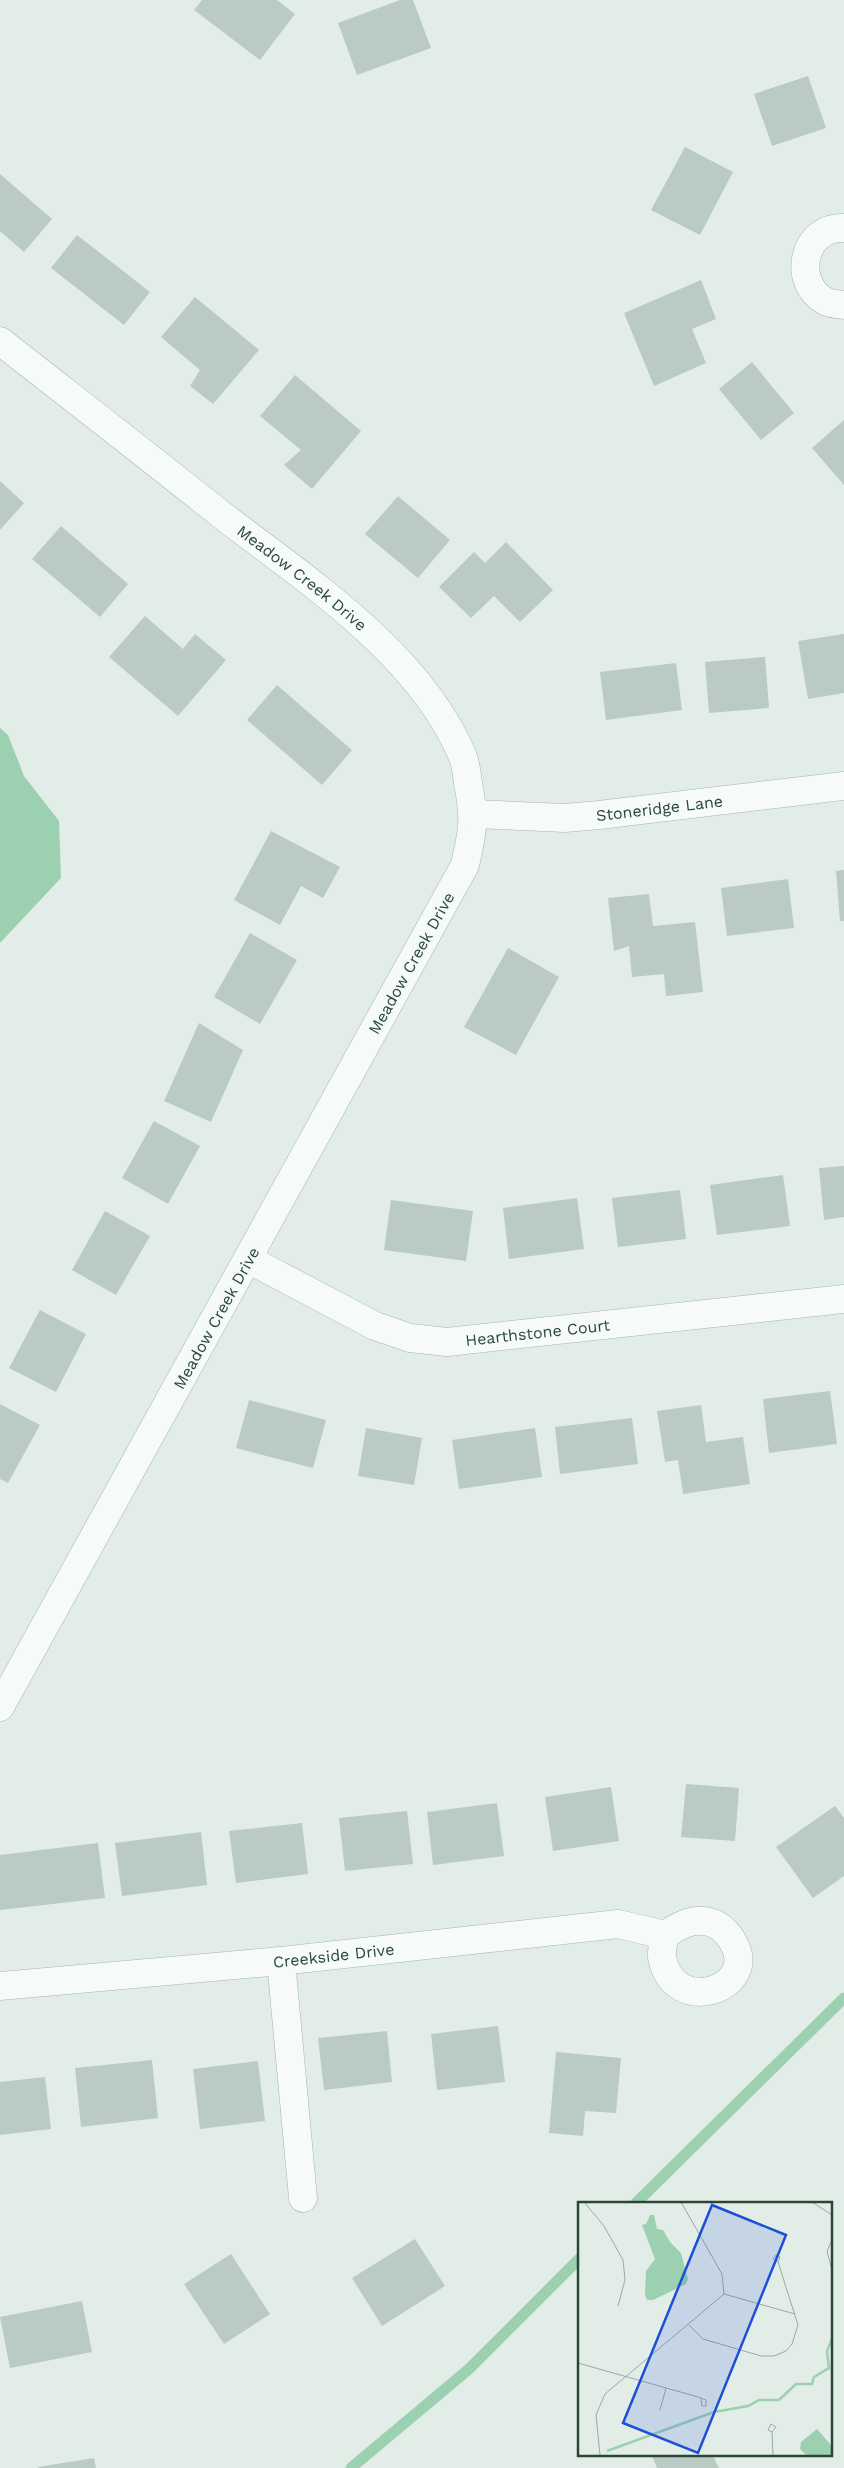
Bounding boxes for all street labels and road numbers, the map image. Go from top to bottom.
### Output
street label: Meadow Creek Drive [233,521,371,635]
street label: Stoneridge Lane [595,791,724,825]
street label: Meadow Creek Drive [364,889,458,1038]
street label: Meadow Creek Drive [169,1244,263,1393]
street label: Hearthstone Court [465,1315,611,1350]
street label: Creekside Drive [272,1940,395,1972]

